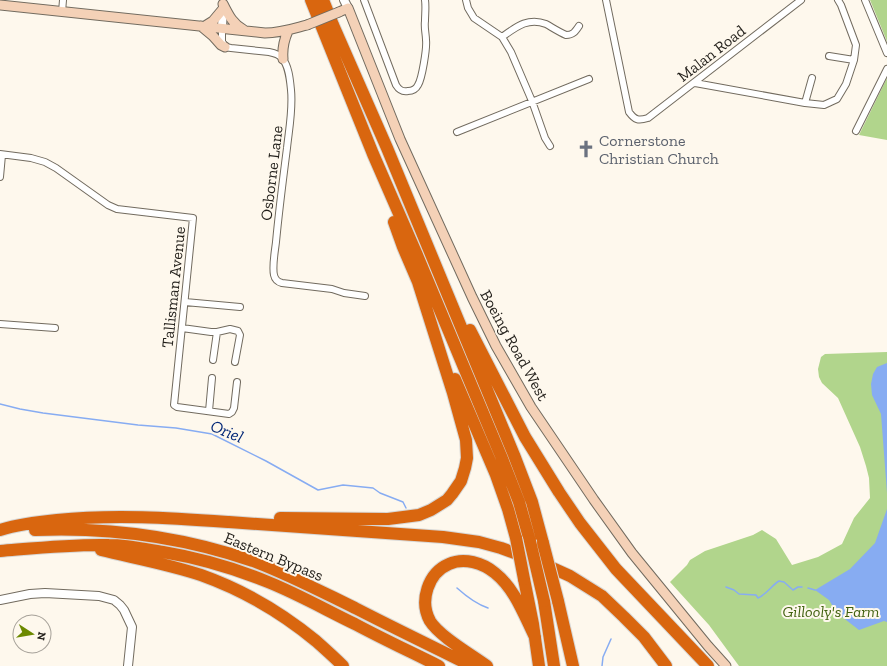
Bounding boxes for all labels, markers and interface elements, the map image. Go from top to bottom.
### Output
street label: Malan Road [674,21,749,86]
street label: Osborne Lane [256,124,287,222]
place label: Cornerstone Christian Church [599,131,719,168]
church icon: Cornerstone Christian Church [576,139,596,159]
street label: Tallisman Avenue [158,226,189,349]
street label: Boeing Road West [476,287,553,404]
water label: Oriel [208,415,246,447]
street label: Eastern Bypass [221,528,326,585]
park label: Gillooly's Farm [783,602,880,621]
north arrow [12,614,52,654]
text: N [34,631,49,642]

